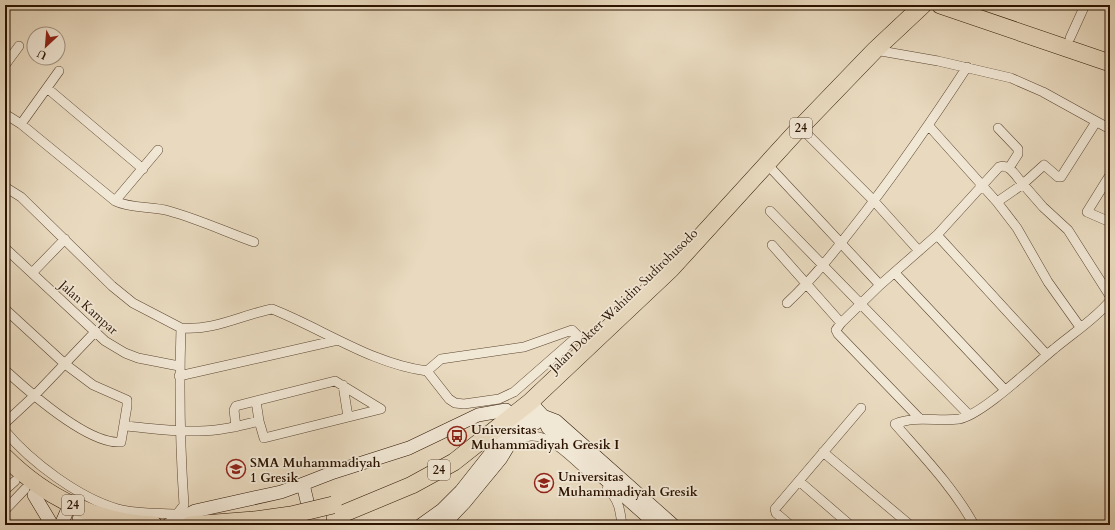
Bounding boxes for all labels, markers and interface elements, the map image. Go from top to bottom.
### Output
north arrow [26,26,66,66]
text: U [34,46,49,63]
road number: 24 [790,118,812,138]
street label: Jalan Dokter Wahidin Sudirohusodo [544,225,702,378]
street label: Jalan Kampar [54,275,122,339]
place label: Universitas Muhammadiyah Gresik I [471,421,619,454]
bus stop icon: Universitas Muhammadiyah Gresik I [446,425,468,447]
place label: SMA Muhammadiyah 1 Gresik [250,454,381,487]
school or university icon: SMA Muhammadiyah 1 Gresik [225,458,247,480]
road number: 24 [428,460,450,480]
place label: Universitas Muhammadiyah Gresik [558,468,699,501]
school or university icon: Universitas Muhammadiyah Gresik [533,472,555,494]
road number: 24 [62,495,84,515]

